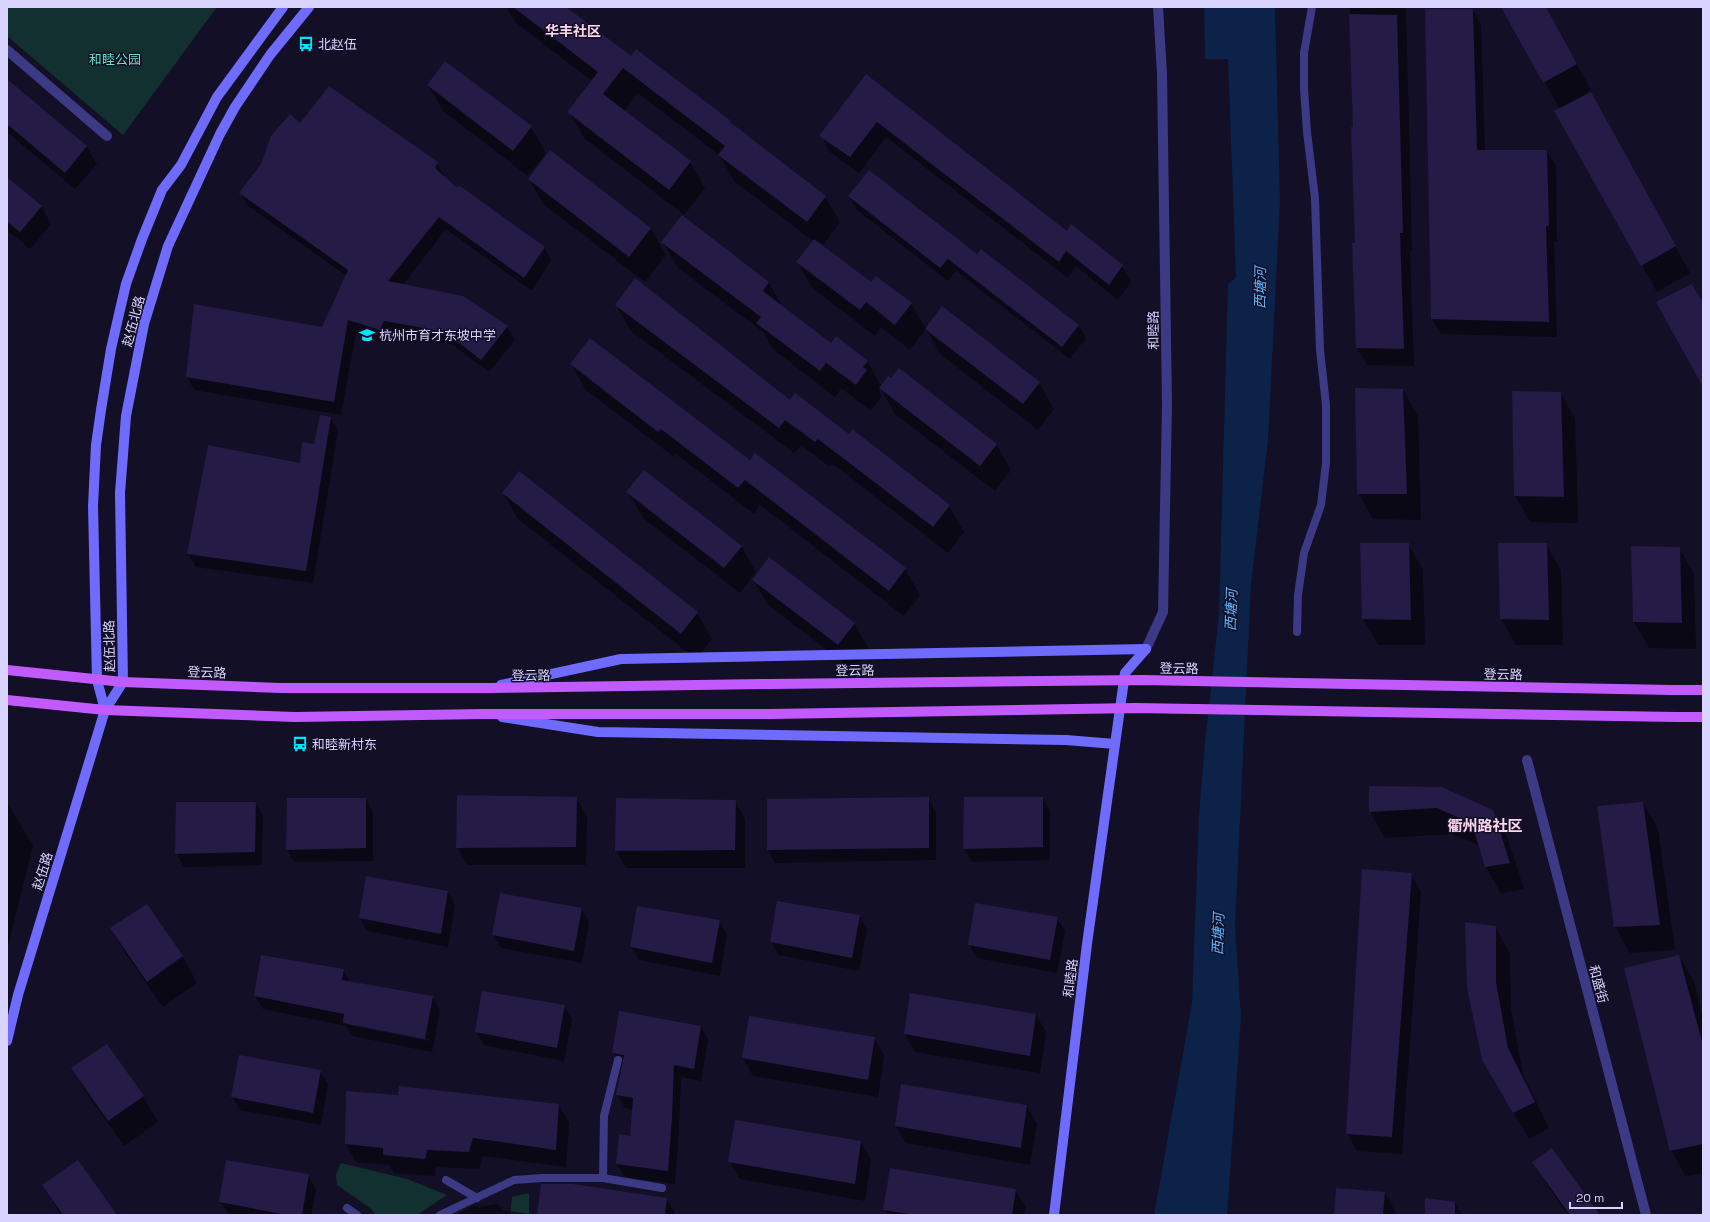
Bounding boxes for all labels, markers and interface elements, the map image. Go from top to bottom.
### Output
district label: 华丰社区 [545,22,601,40]
bus stop icon: 北赵伍 [297,35,315,53]
place label: 北赵伍 [318,36,357,53]
park label: 和睦公园 [89,51,141,68]
water label: 西塘河 [1251,264,1269,309]
street label: 赵伍北路 [119,294,148,348]
street label: 和睦路 [1145,310,1162,350]
school or university icon: 杭州市育才东坡中学 [358,326,376,344]
place label: 杭州市育才东坡中学 [379,327,496,344]
water label: 西塘河 [1221,586,1241,631]
street label: 赵伍北路 [101,620,118,672]
street label: 登云路 [1159,660,1199,677]
street label: 登云路 [835,662,875,679]
street label: 登云路 [187,663,227,682]
street label: 登云路 [1483,666,1523,683]
street label: 登云路 [511,667,551,684]
bus stop icon: 和睦新村东 [291,735,309,753]
place label: 和睦新村东 [312,736,377,753]
district label: 衢州路社区 [1447,816,1523,835]
street label: 赵伍路 [29,850,56,892]
water label: 西塘河 [1208,910,1228,955]
street label: 和睦路 [1060,958,1081,998]
street label: 和盛街 [1585,963,1612,1005]
scale bar [1570,1184,1622,1210]
text: 20 m [1576,1190,1604,1206]

